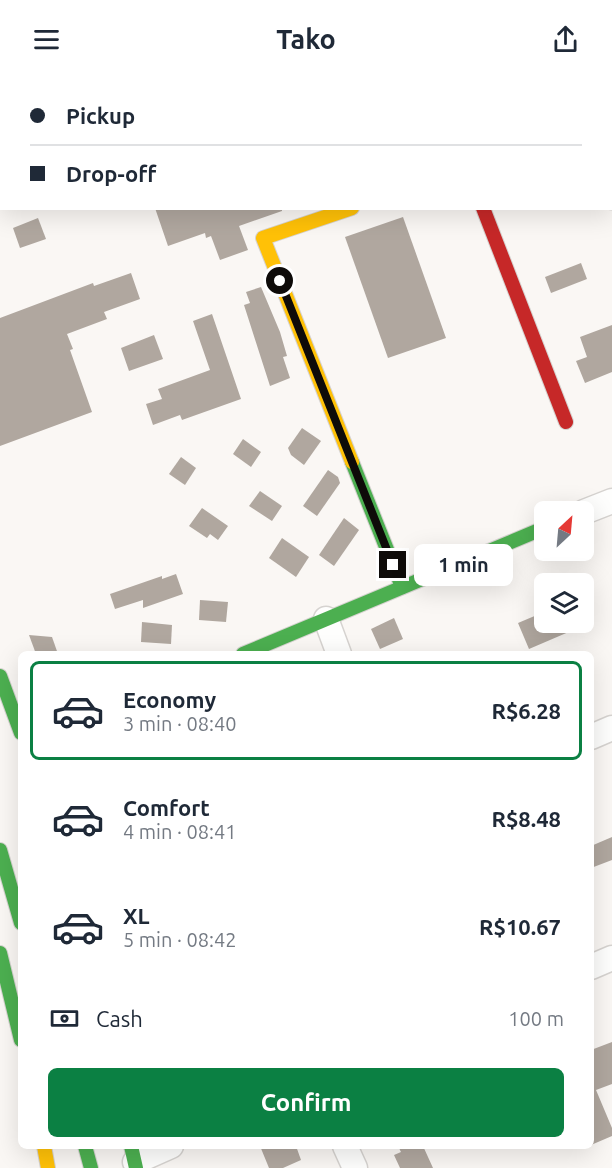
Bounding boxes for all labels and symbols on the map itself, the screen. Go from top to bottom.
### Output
route start [266,267,293,294]
north arrow [534,501,594,561]
callout: 1 min [414,544,513,586]
route end [379,551,406,578]

